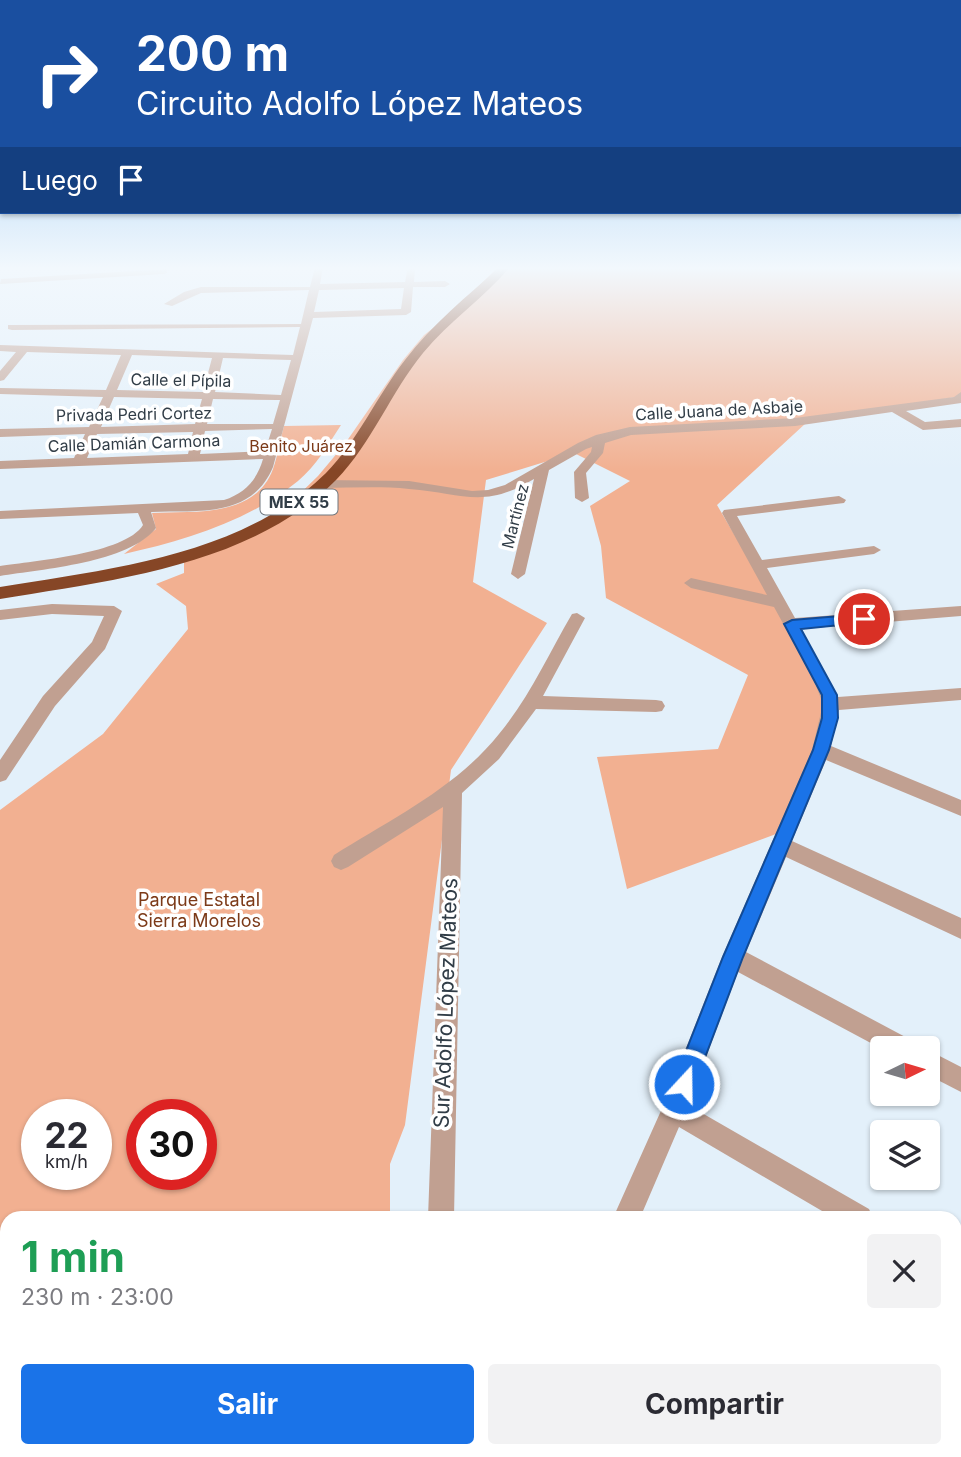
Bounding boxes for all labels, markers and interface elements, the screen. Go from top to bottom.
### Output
text: 200 m [136,24,289,83]
icon: right [21,28,112,119]
text: Circuito Adolfo López Mateos [136,84,583,123]
icon: arrive [112,161,150,199]
text: Luego [21,165,98,196]
street label: Calle el Pípila [131,369,231,391]
street label: Calle Juana de Asbaje [635,396,803,424]
street label: Privada Pedri Cortez [56,403,212,425]
street label: Calle Damián Carmona [47,430,221,456]
park label: Benito Juárez [249,436,353,456]
street label: Martínez [497,481,533,551]
road number: MEX 55 [260,489,338,514]
pin [834,589,894,649]
icon: arrive [845,600,883,638]
street label: Sur Adolfo López Mateos [429,877,462,1129]
park label: Parque Estatal Sierra Morelos [137,889,261,931]
north arrow [870,1036,940,1106]
map controls [870,1036,940,1190]
position arrow [647,1047,721,1121]
speed limit sign: 30 [126,1099,217,1190]
text: 22 [44,1114,89,1156]
button: layers [870,1120,940,1190]
text: km/h [45,1151,88,1172]
text: 1 min [21,1231,125,1282]
button: close [867,1234,941,1308]
text: 230 m · 23:00 [21,1283,174,1311]
button: Salir [21,1364,474,1444]
button: Compartir [488,1364,941,1444]

